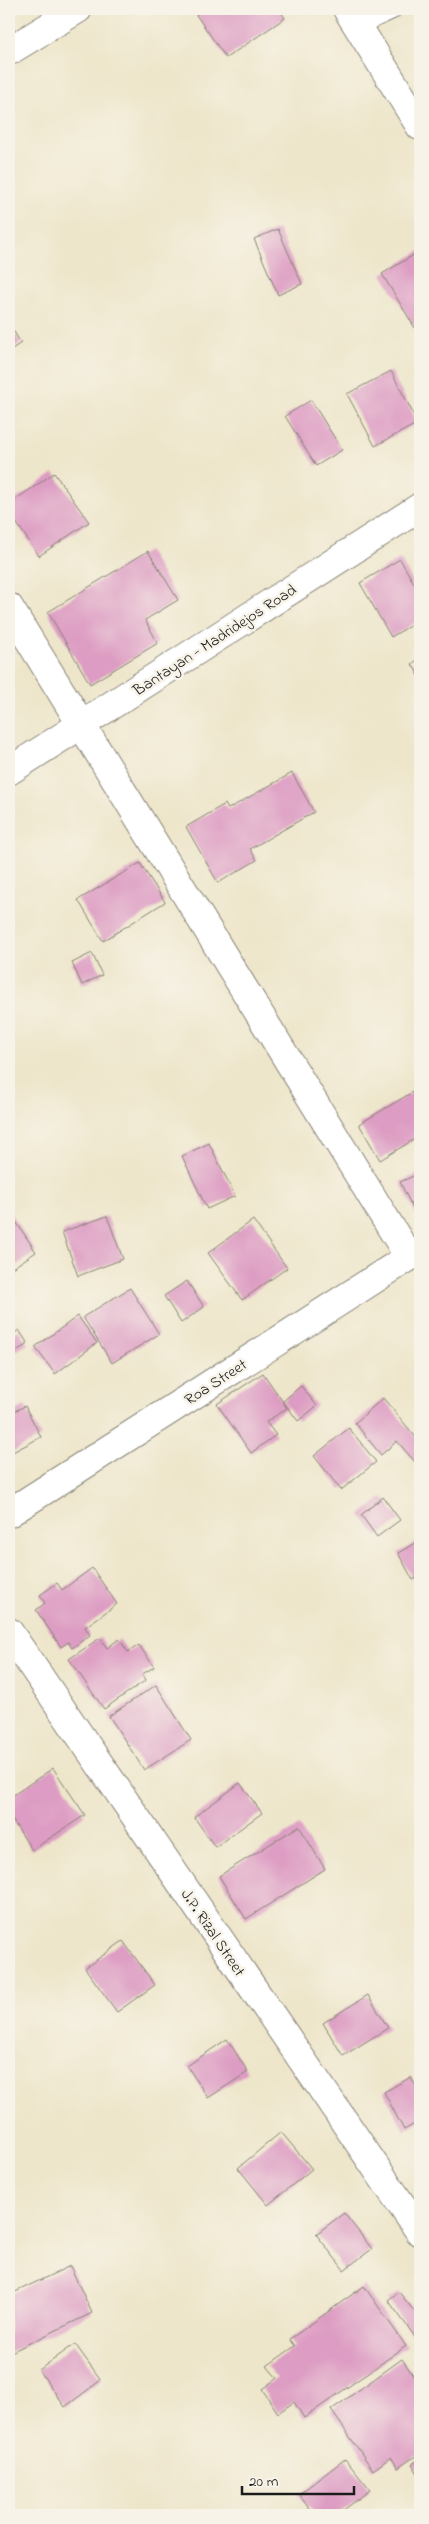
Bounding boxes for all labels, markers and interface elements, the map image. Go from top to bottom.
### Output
street label: Bantayan - Madridejos Road [128,579,302,703]
street label: Roa Street [180,1353,253,1412]
street label: J.P. Rizal Street [174,1885,251,1982]
scale bar [242,2464,354,2496]
text: 20 m [249,2471,279,2493]

